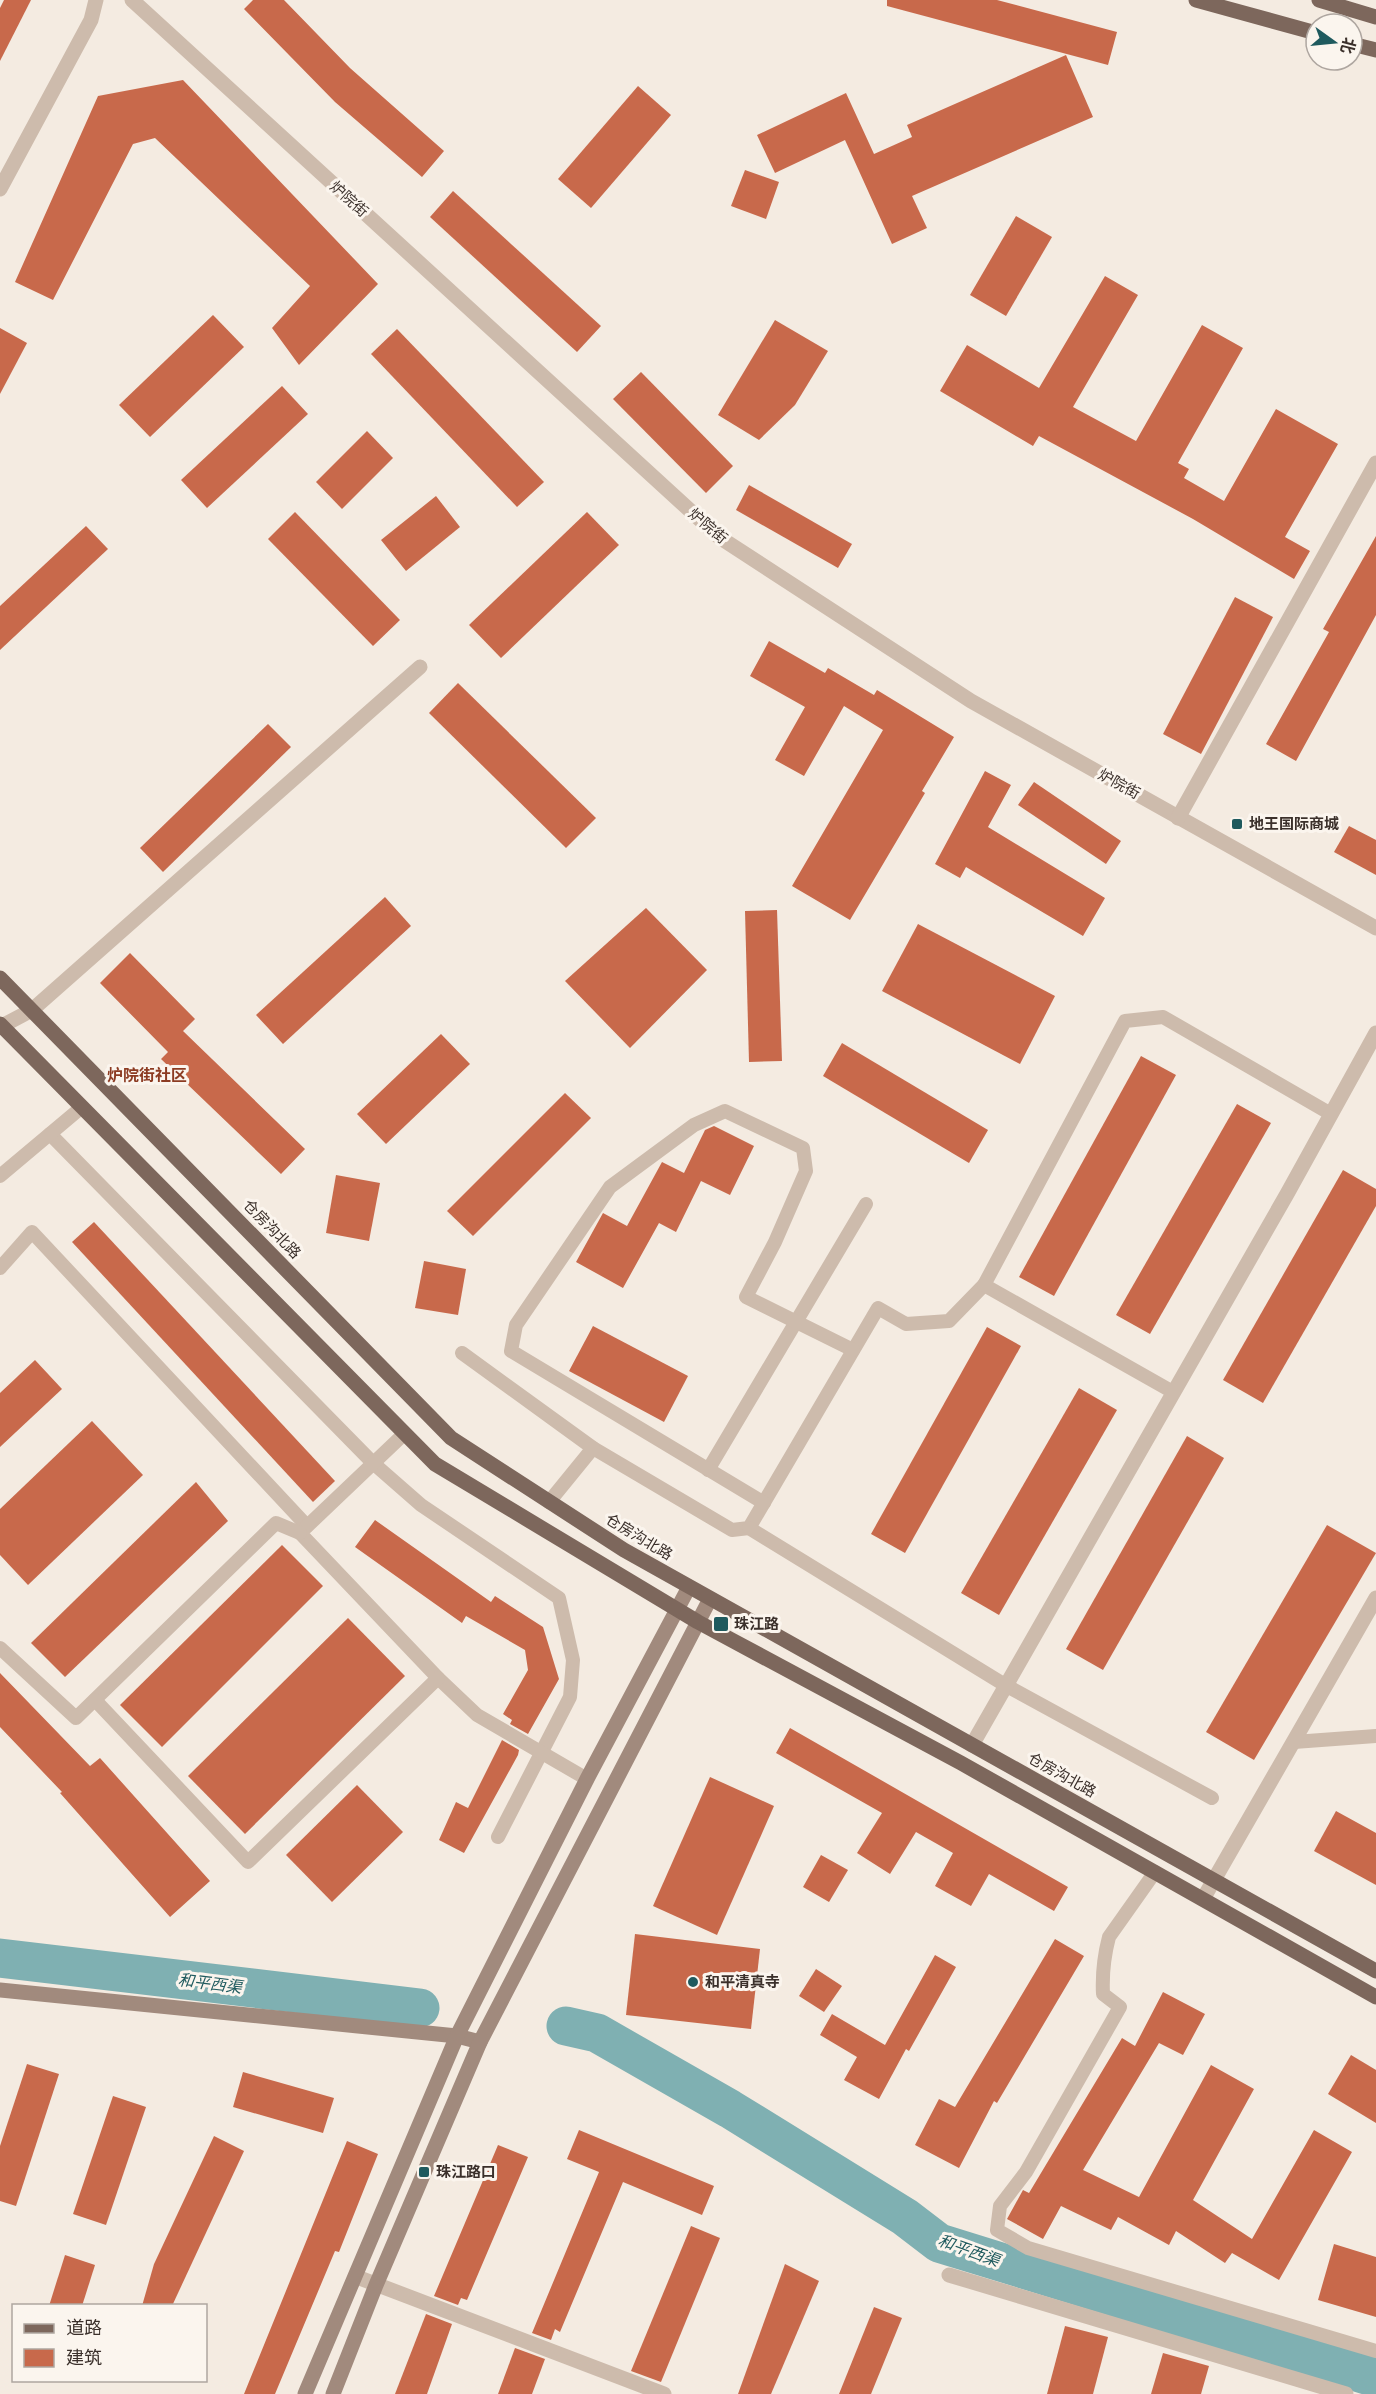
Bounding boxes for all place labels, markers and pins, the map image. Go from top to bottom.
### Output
place label: 地王国际商城 [1249,812,1339,835]
marker: 地王国际商城 [1230,817,1244,831]
place label: 珠江路 [734,1612,779,1635]
marker: 珠江路 [712,1615,730,1633]
place label: 和平清真寺 [705,1970,780,1993]
marker: 和平清真寺 [686,1975,700,1989]
place label: 珠江路口 [436,2160,496,2183]
marker: 珠江路口 [417,2165,431,2179]

